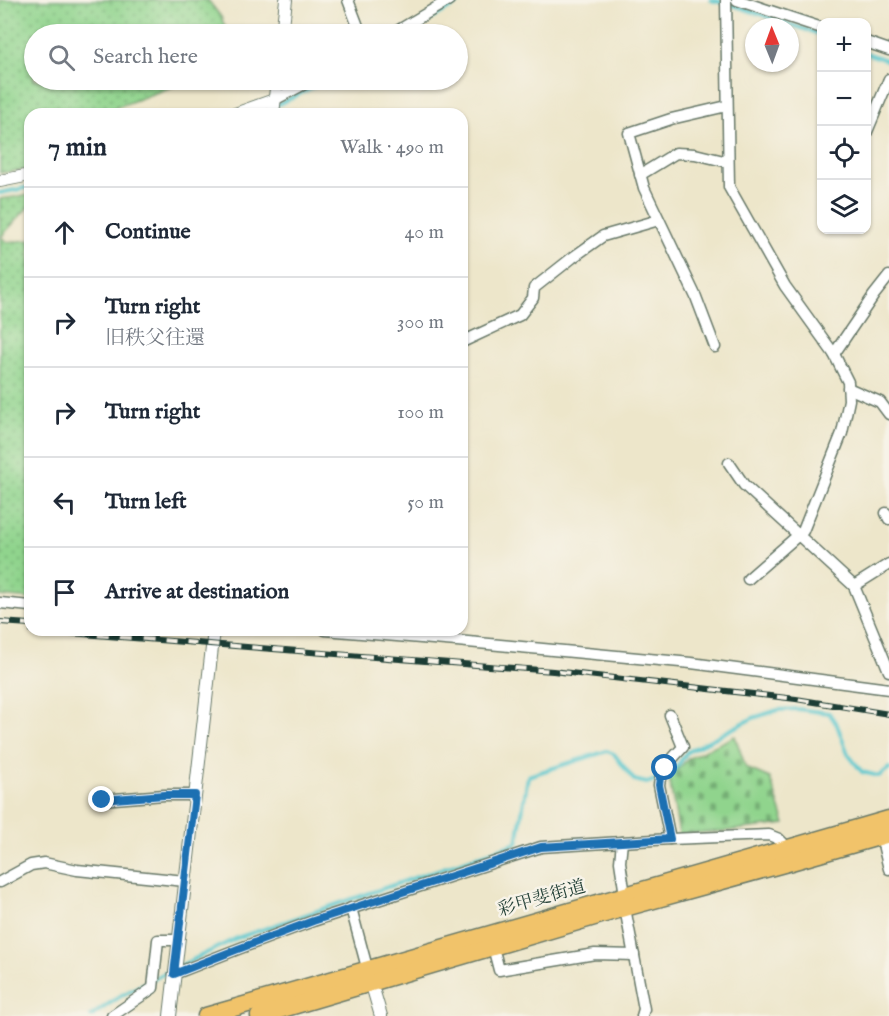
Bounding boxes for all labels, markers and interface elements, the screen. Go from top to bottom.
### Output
north arrow [745,18,799,72]
map controls [817,18,871,234]
button: + [817,18,871,72]
search box [24,24,468,90]
icon: search [45,41,78,74]
text: Search here [93,43,198,71]
button: − [817,72,871,126]
button: locate [817,126,871,180]
text: 7 min [48,131,107,164]
text: Walk · 490 m [340,135,444,160]
button: layers [817,180,871,234]
icon: ahead [48,216,81,249]
text: Continue [105,218,191,246]
text: 40 m [405,220,444,245]
text: Turn right [105,293,200,321]
icon: right [48,306,81,339]
text: 300 m [397,310,444,335]
text: 旧秩父往還 [105,326,205,351]
icon: right [48,396,81,429]
text: Turn right [105,398,200,426]
text: 100 m [397,400,444,425]
icon: left [48,486,81,519]
text: Turn left [105,488,187,516]
text: 50 m [407,490,444,515]
icon: arrive [48,576,81,609]
text: Arrive at destination [105,578,289,606]
route start [651,754,677,780]
route end [88,786,114,812]
street label: 彩甲斐街道 [496,876,588,922]

